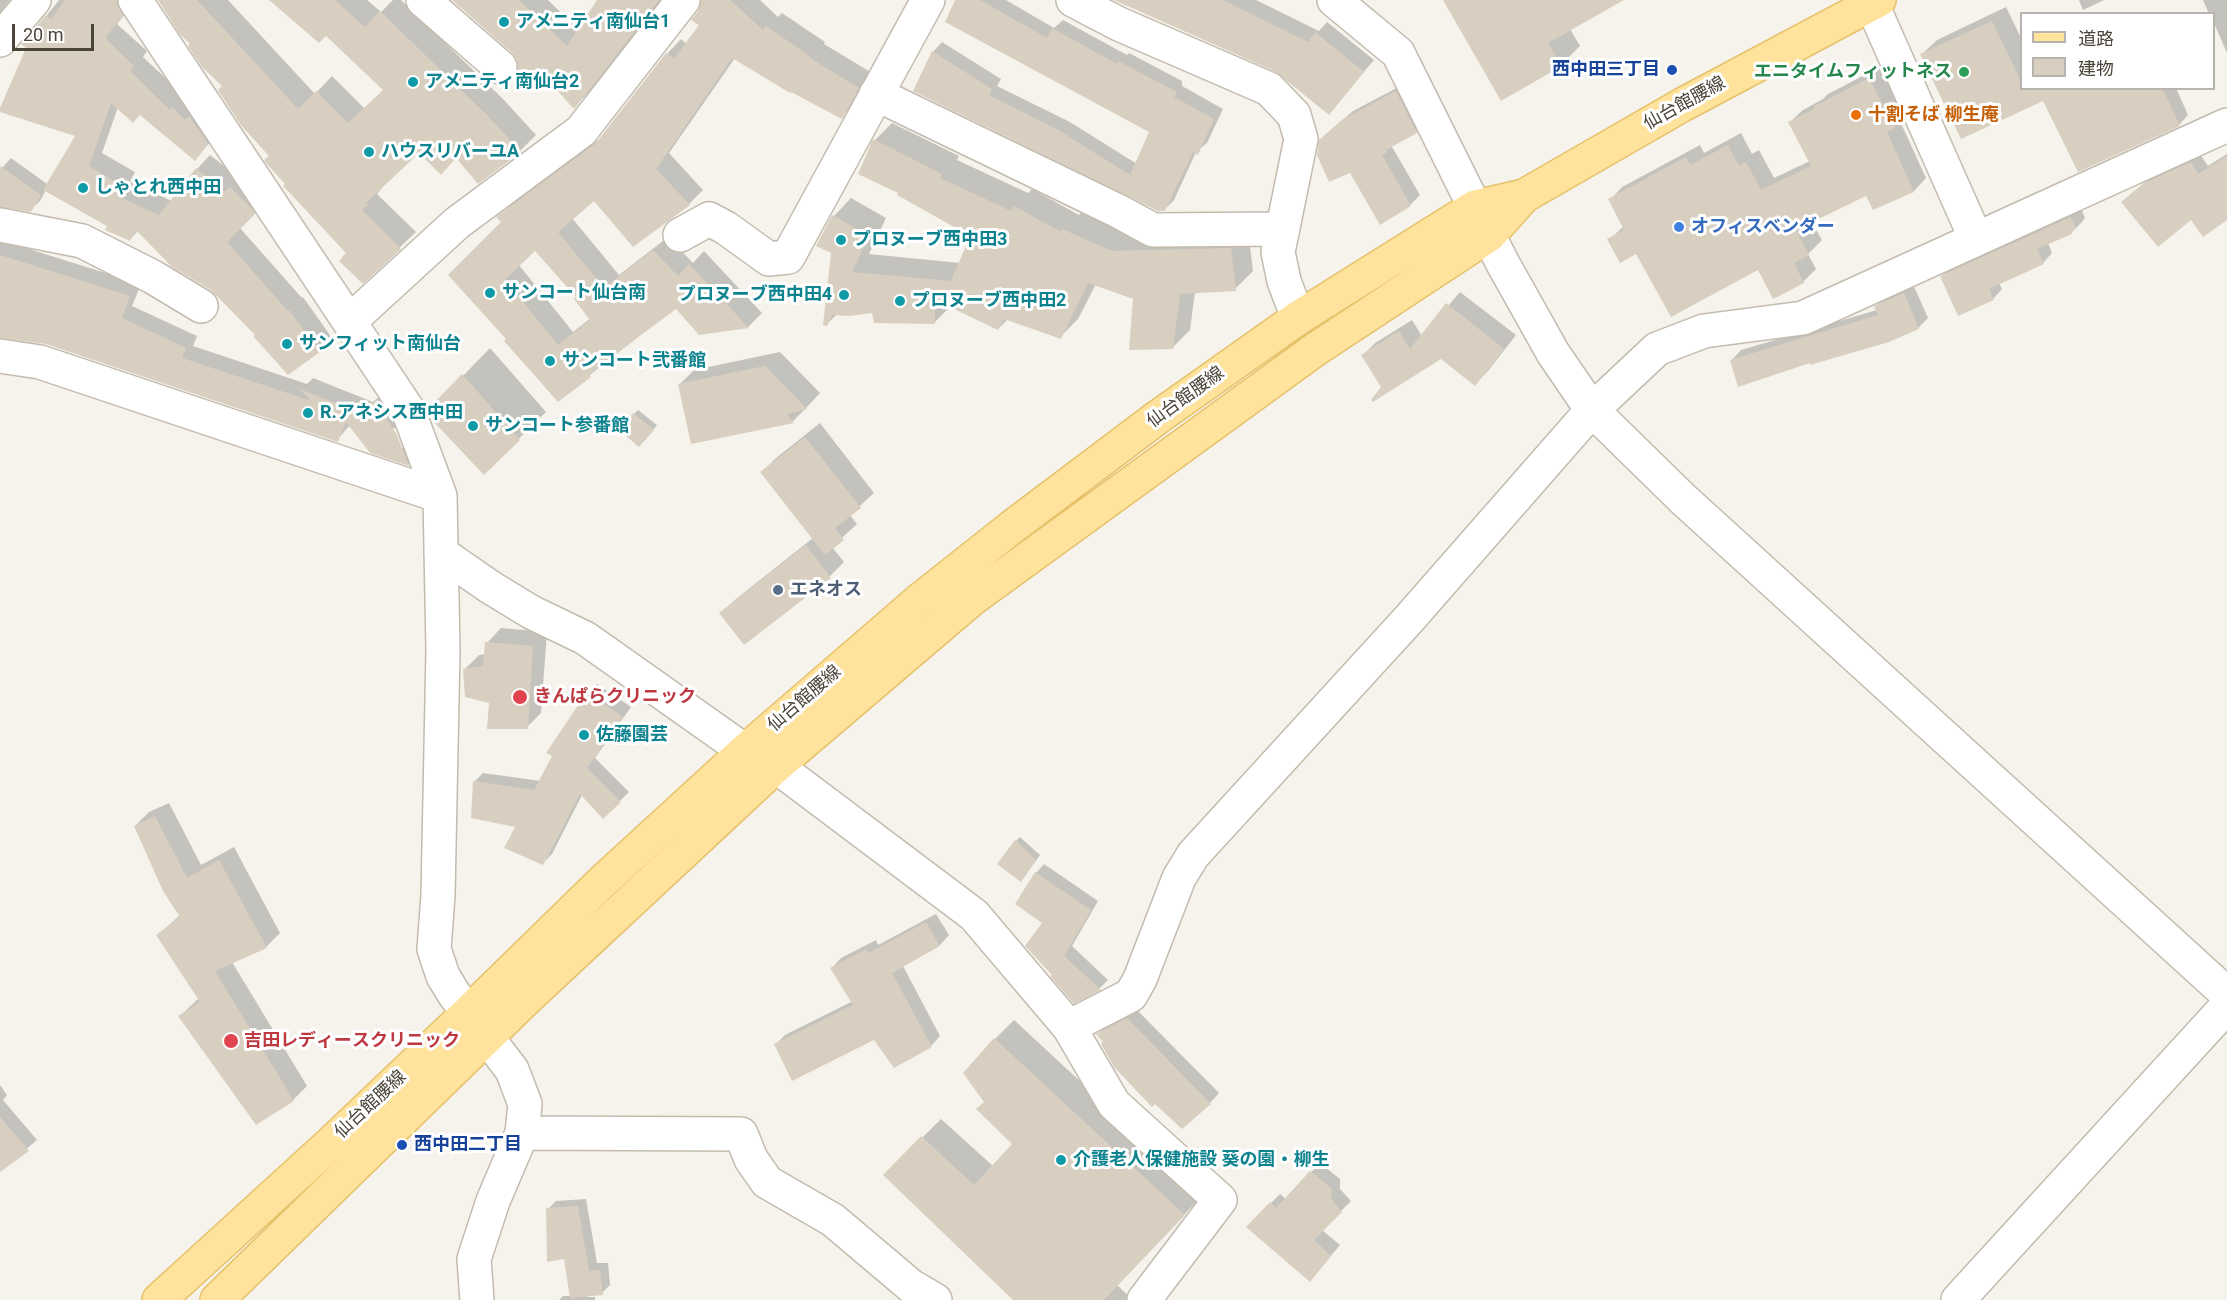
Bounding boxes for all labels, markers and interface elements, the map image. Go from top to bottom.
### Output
place label: アメニティ南仙台1 [516,11,670,33]
scale bar [15,12,98,50]
legend [2020,12,2215,90]
marker: アメニティ南仙台1 [497,15,511,29]
text: 20 m [23,24,63,45]
text: 道路 [2078,28,2114,49]
text: 建物 [2078,58,2114,79]
place label: 西中田三丁目 [1552,59,1660,81]
place label: エニタイムフィットネス [1754,61,1952,83]
marker: 西中田三丁目 [1665,63,1679,77]
marker: エニタイムフィットネス [1957,65,1971,79]
place label: アメニティ南仙台2 [425,71,579,93]
street label: 仙台館腰線 [1640,73,1730,135]
marker: アメニティ南仙台2 [406,75,420,89]
place label: 十割そば 柳生庵 [1868,104,1998,126]
marker: 十割そば 柳生庵 [1849,108,1863,122]
place label: ハウスリバーユA [381,141,519,163]
marker: ハウスリバーユA [362,145,376,159]
place label: しゃとれ西中田 [95,177,221,199]
marker: しゃとれ西中田 [76,181,90,195]
place label: オフィスベンダー [1691,216,1835,238]
marker: オフィスベンダー [1672,220,1686,234]
place label: プロヌーブ西中田3 [853,229,1007,251]
marker: プロヌーブ西中田3 [834,233,848,247]
place label: サンコート仙台南 [502,282,646,304]
place label: プロヌーブ西中田4 [678,284,832,306]
marker: サンコート仙台南 [483,286,497,300]
marker: プロヌーブ西中田4 [837,288,851,302]
place label: プロヌーブ西中田2 [912,290,1066,312]
marker: プロヌーブ西中田2 [893,294,907,308]
place label: サンフィット南仙台 [299,333,461,355]
marker: サンフィット南仙台 [280,337,294,351]
place label: サンコート弐番館 [562,350,706,372]
marker: サンコート弐番館 [543,354,557,368]
street label: 仙台館腰線 [1143,363,1229,433]
place label: R.アネシス西中田 [320,402,463,424]
marker: R.アネシス西中田 [301,406,315,420]
place label: サンコート参番館 [485,415,629,437]
marker: サンコート参番館 [466,419,480,433]
place label: エネオス [790,579,862,601]
marker: エネオス [771,583,785,597]
street label: 仙台館腰線 [764,661,846,737]
place label: きんぱらクリニック [534,686,696,708]
marker: きんぱらクリニック [511,688,529,706]
place label: 佐藤園芸 [596,724,668,746]
marker: 佐藤園芸 [577,728,591,742]
place label: 吉田レディースクリニック [244,1030,460,1052]
marker: 吉田レディースクリニック [222,1032,240,1050]
street label: 仙台館腰線 [331,1066,411,1144]
place label: 西中田二丁目 [414,1134,522,1156]
marker: 西中田二丁目 [395,1138,409,1152]
place label: 介護老人保健施設 葵の園・柳生 [1073,1149,1329,1171]
marker: 介護老人保健施設 葵の園・柳生 [1054,1153,1068,1167]

